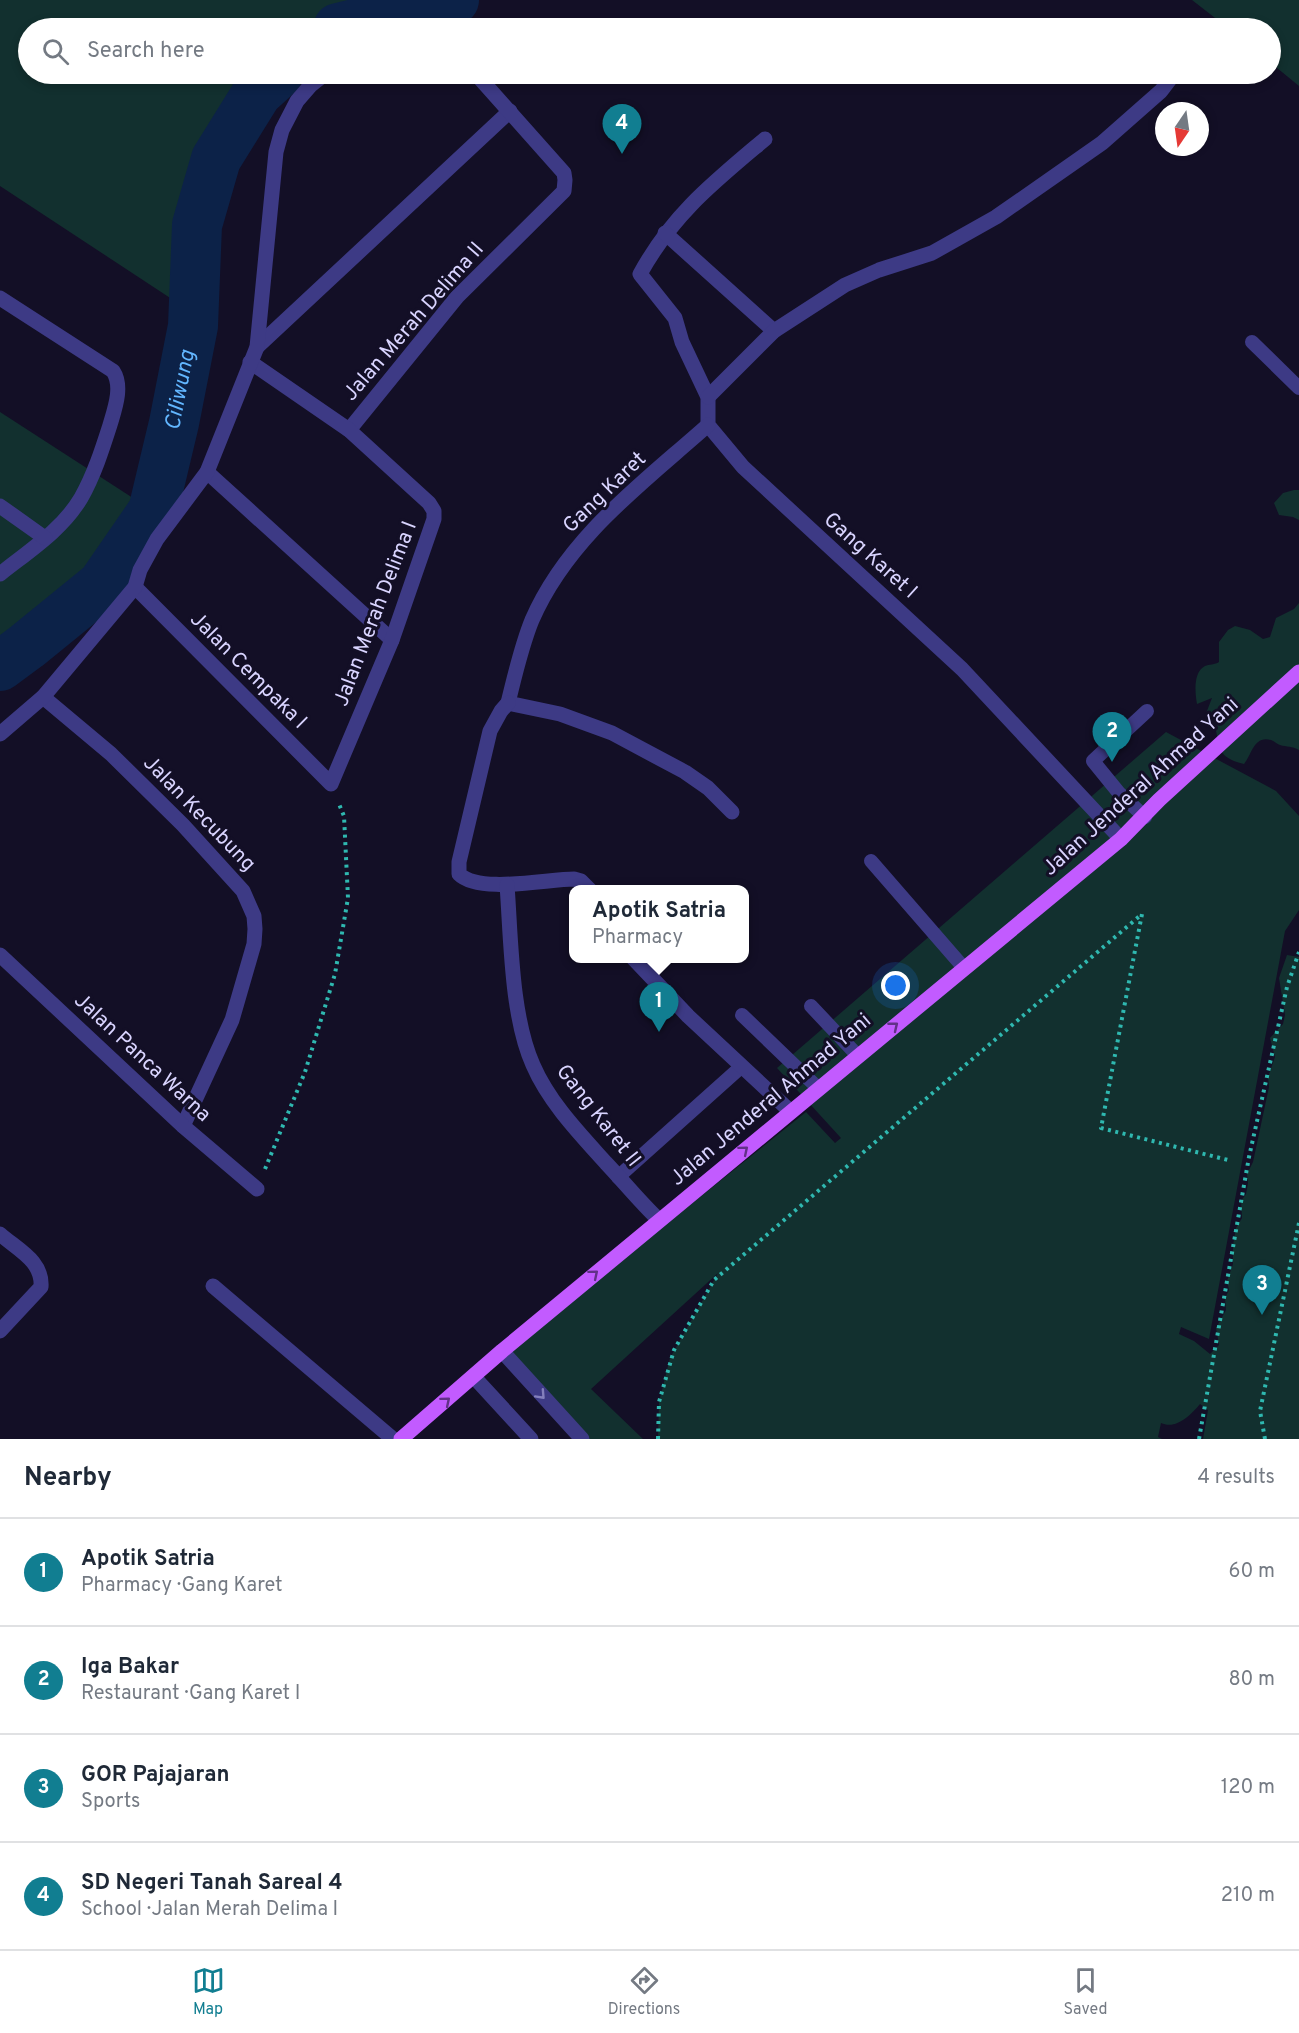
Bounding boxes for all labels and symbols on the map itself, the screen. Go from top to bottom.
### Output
north arrow [1155,102,1209,156]
pin: 4 [602,104,642,154]
street label: Jalan Merah Delima II [338,237,490,407]
water label: Ciliwung [159,347,202,433]
street label: Gang Karet [557,446,653,540]
street label: Gang Karet I [817,507,923,605]
street label: Jalan Merah Delima I [328,518,424,710]
street label: Jalan Cempaka I [184,607,312,735]
street label: Jalan Jenderal Ahmad Yani [1037,692,1245,882]
pin: 2 [1092,712,1132,762]
street label: Jalan Kecubung [137,750,261,878]
your location [881,971,910,1000]
pin: 1 [640,982,678,1032]
street label: Jalan Panca Warna [68,988,216,1128]
street label: Jalan Jenderal Ahmad Yani [665,1008,877,1192]
one-way arrow [887,1022,898,1033]
street label: Gang Karet II [550,1059,646,1173]
one-way arrow [737,1146,748,1157]
pin: 3 [1242,1266,1282,1315]
one-way arrow [587,1271,598,1282]
one-way arrow [534,1388,545,1398]
one-way arrow [439,1397,450,1408]

